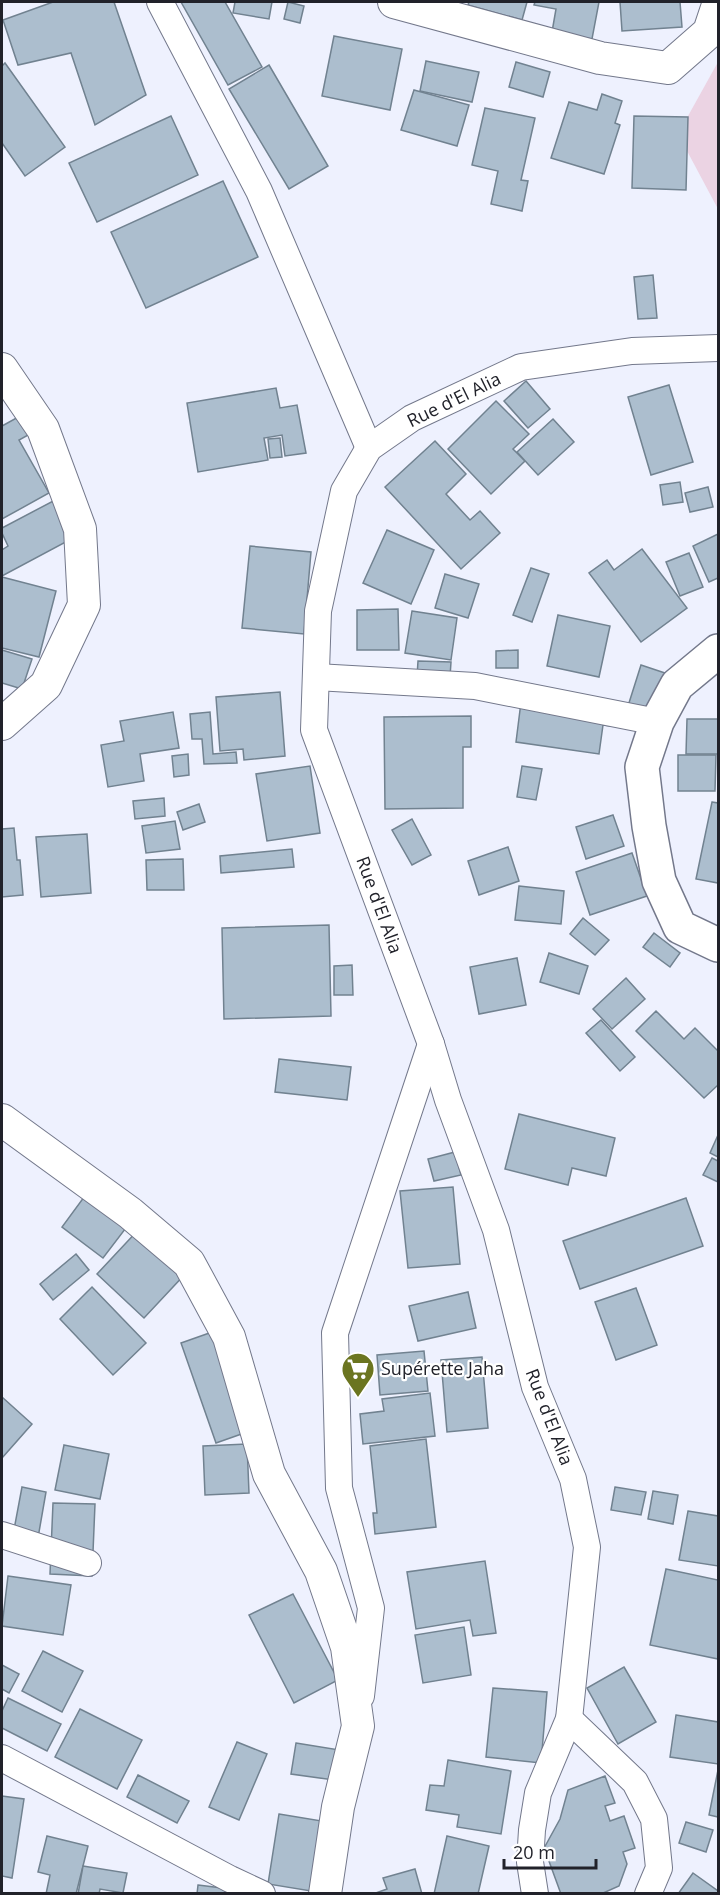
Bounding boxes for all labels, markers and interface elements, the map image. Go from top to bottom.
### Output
street label: Rue d'El Alia [403,366,504,432]
street label: Rue d'El Alia [351,853,409,956]
supermarket icon: Supérette Jaha [340,1351,376,1398]
place label: Supérette Jaha [381,1356,504,1380]
street label: Rue d'El Alia [521,1365,579,1468]
scale bar [504,1832,596,1870]
text: 20 m [513,1840,555,1864]

